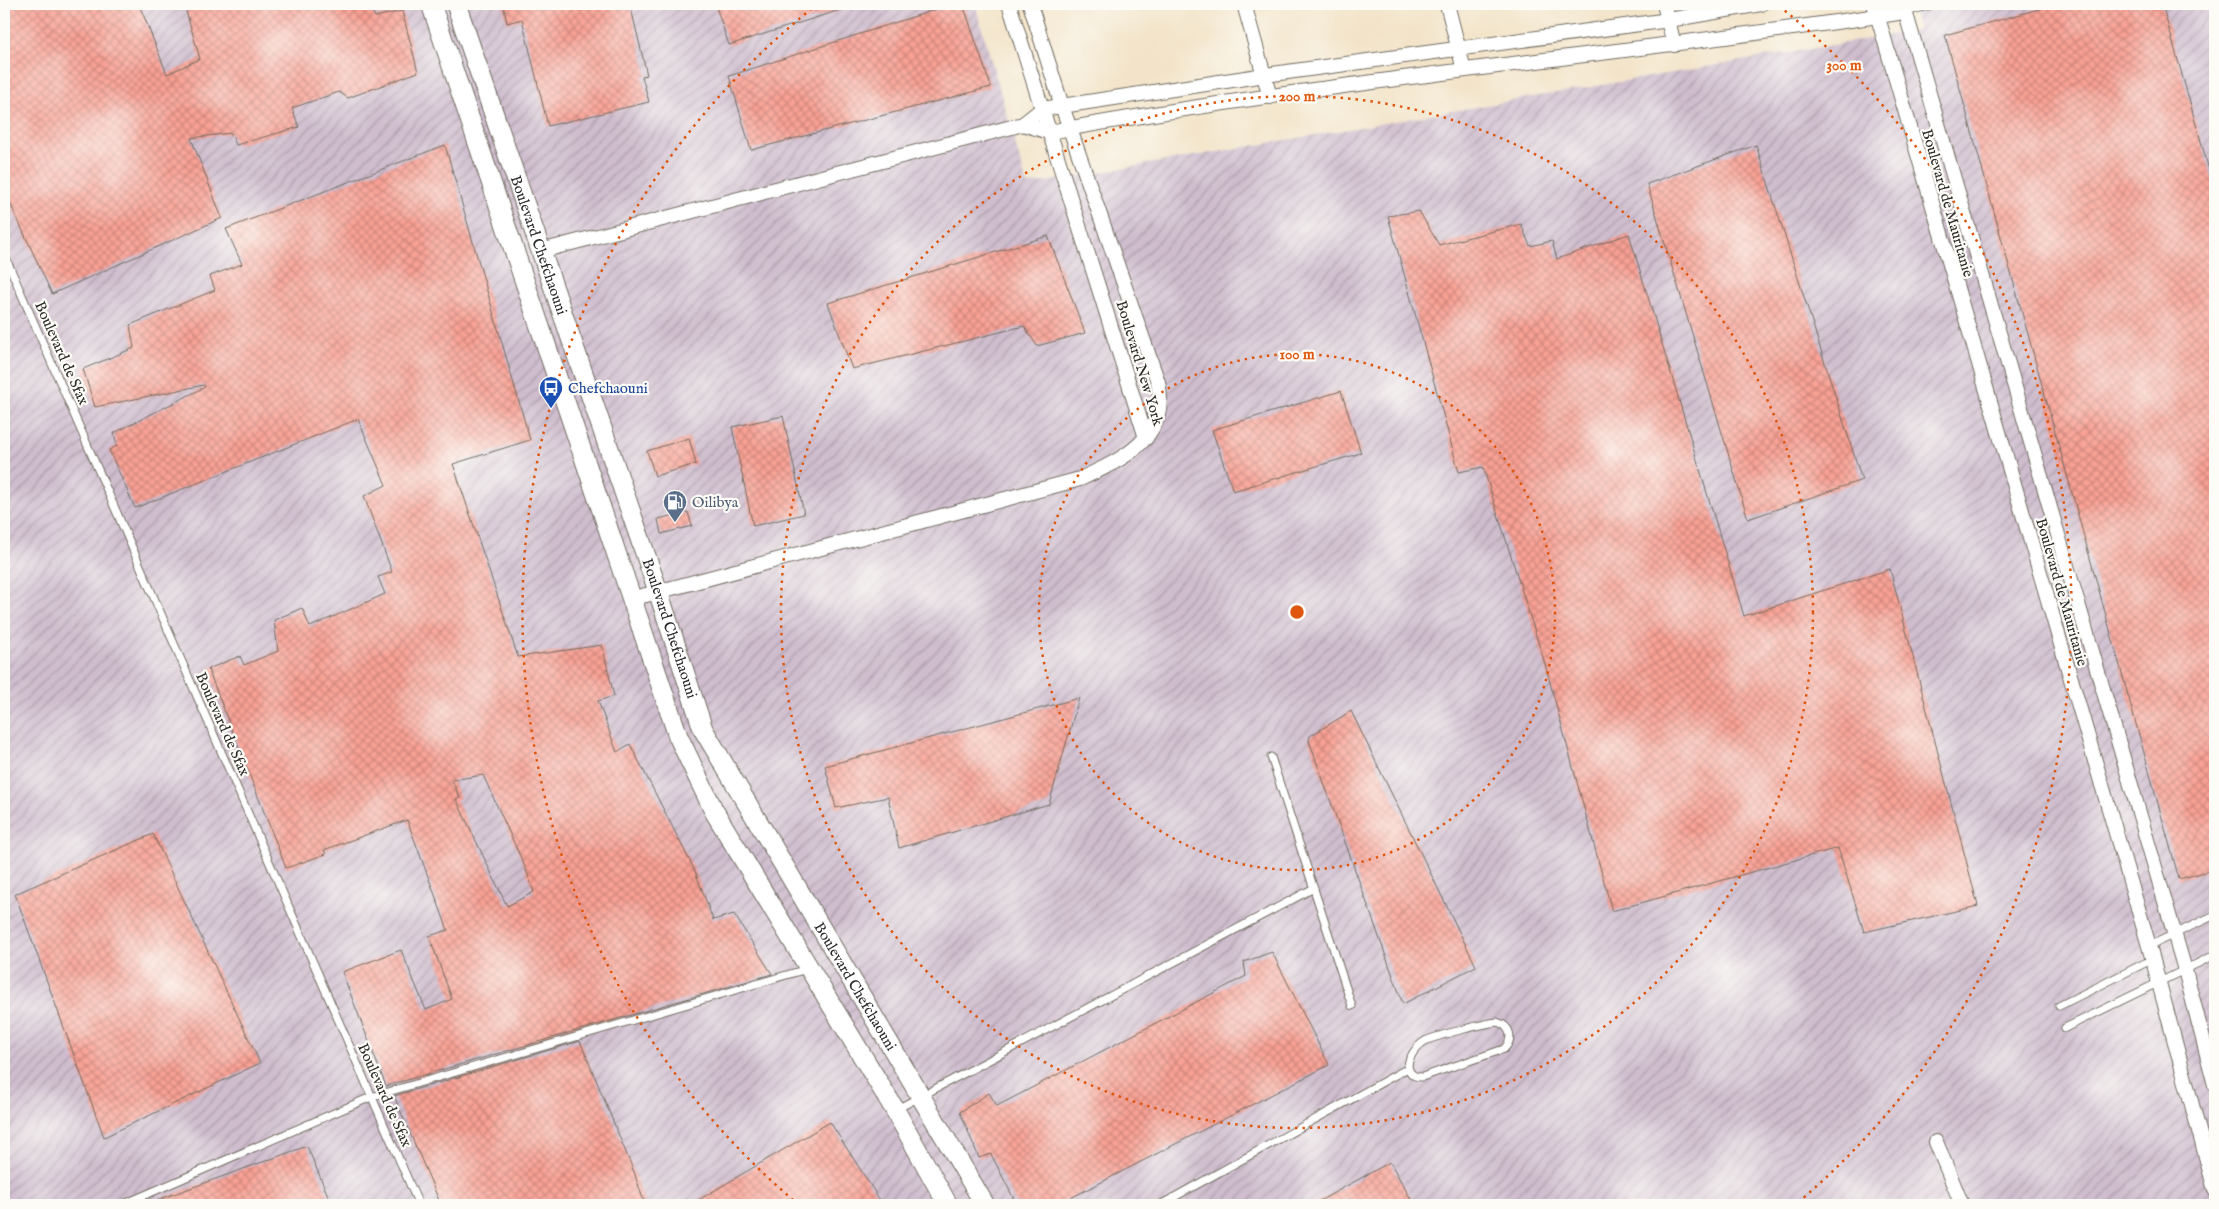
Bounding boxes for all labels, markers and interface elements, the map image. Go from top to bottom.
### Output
text: 300 m [1826,56,1862,75]
text: 200 m [1279,87,1316,106]
street label: Boulevard de Mauritanie [1917,127,1978,279]
street label: Boulevard Chefchaouni [506,173,571,318]
street label: Boulevard de Sfax [30,298,93,409]
street label: Boulevard New York [1111,298,1168,429]
text: 100 m [1279,345,1315,364]
bus stop icon: Chefchaouni [538,375,564,409]
place label: Chefchaouni [568,379,648,398]
fuel station icon: Oilibya [662,489,688,523]
place label: Oilibya [692,493,739,512]
street label: Boulevard de Mauritanie [2031,516,2092,668]
street label: Boulevard Chefchaouni [638,556,701,701]
centre of rings [1288,603,1306,621]
street label: Boulevard de Sfax [191,669,254,780]
street label: Boulevard Chefchaouni [810,919,900,1054]
street label: Boulevard de Sfax [353,1040,416,1151]

